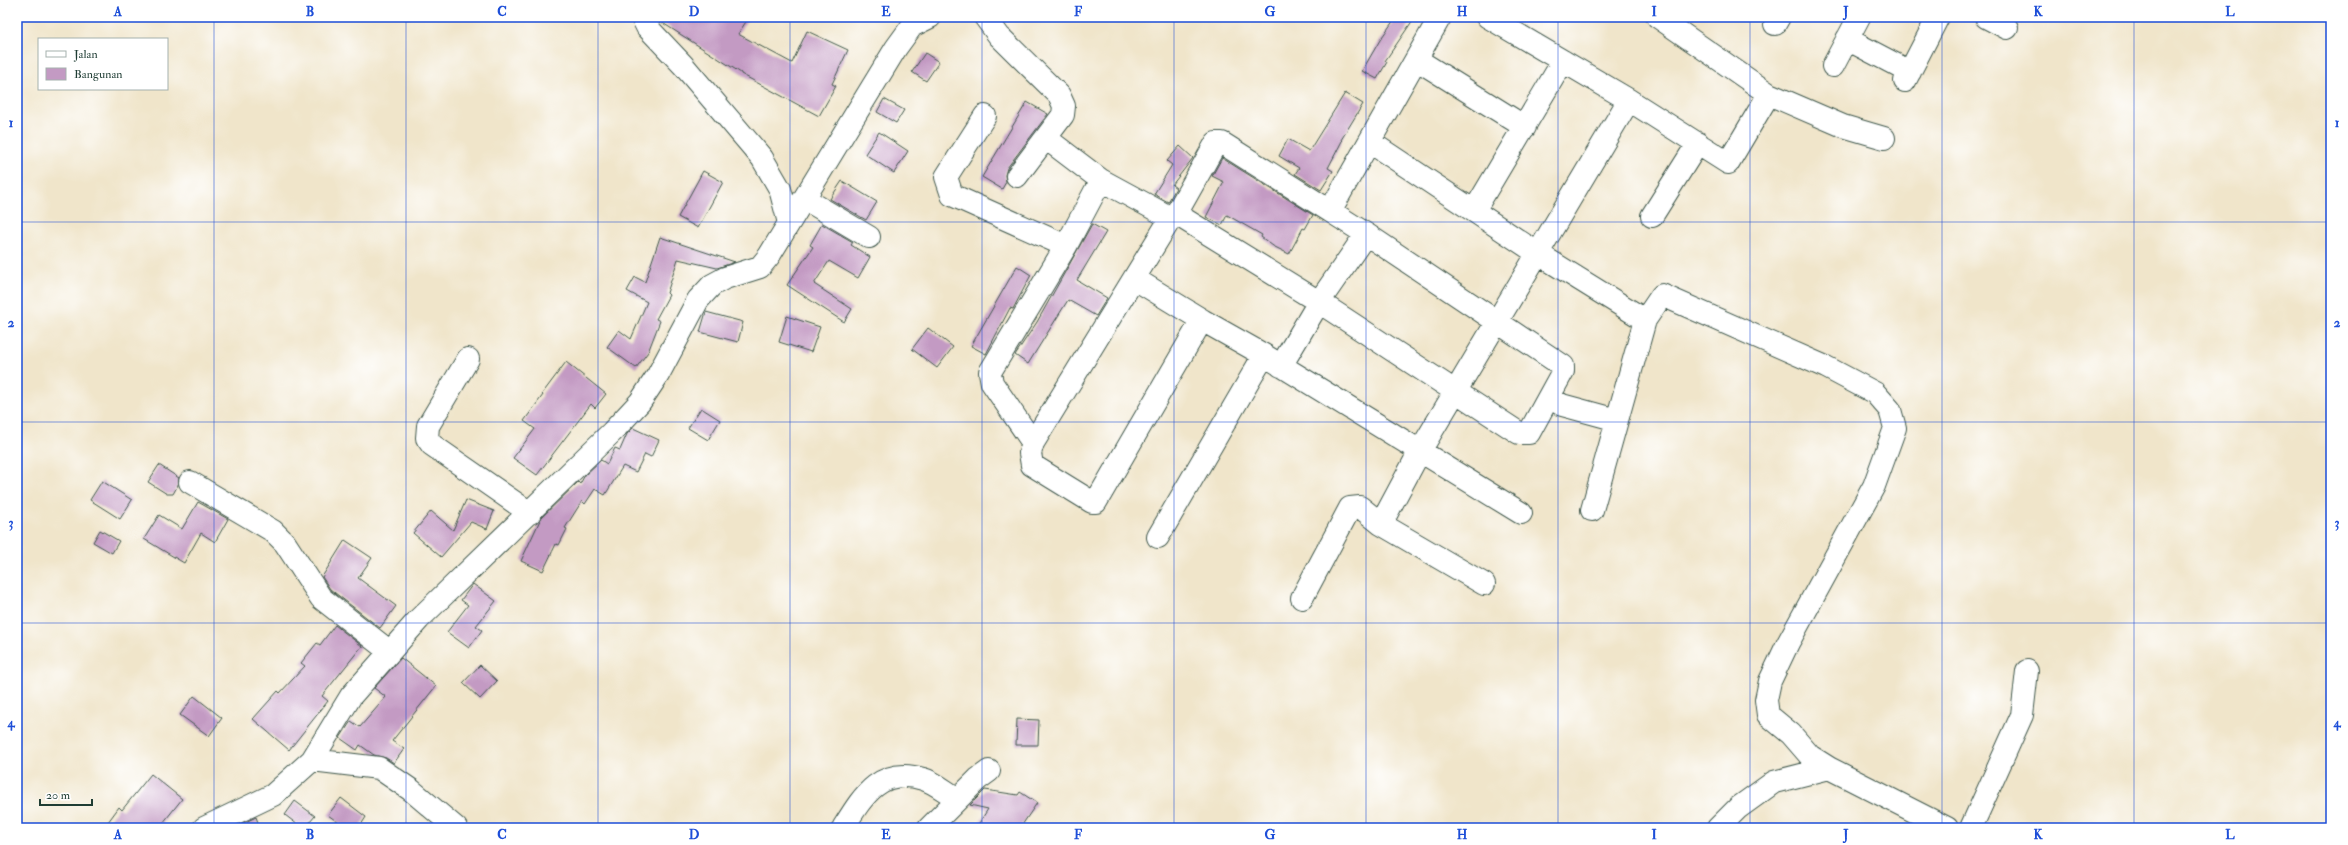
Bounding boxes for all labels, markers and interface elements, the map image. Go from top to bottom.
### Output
text: A [113,4,123,20]
text: B [306,4,314,20]
text: C [497,4,507,20]
text: D [689,4,700,20]
text: E [881,4,891,20]
text: F [1074,4,1083,20]
text: G [1265,4,1276,20]
text: H [1457,4,1468,20]
text: I [1651,4,1657,20]
text: J [1842,4,1849,21]
text: K [2033,4,2043,20]
text: L [2225,4,2235,20]
legend [38,38,168,90]
text: Jalan [73,47,98,62]
text: Bangunan [74,67,123,82]
text: 1 [9,115,14,131]
text: 1 [2335,115,2340,131]
text: 2 [8,315,15,331]
text: 2 [2334,315,2341,331]
text: 3 [9,515,14,531]
text: 3 [2335,515,2340,531]
text: 4 [6,715,15,731]
text: 4 [2332,715,2341,731]
scale bar [40,781,92,807]
text: 20 m [46,788,71,803]
text: A [113,827,123,843]
text: B [306,827,314,843]
text: C [497,827,507,843]
text: D [689,827,700,843]
text: E [881,827,891,843]
text: F [1074,827,1083,843]
text: G [1265,827,1276,843]
text: H [1457,827,1468,843]
text: I [1651,827,1657,843]
text: J [1842,827,1849,844]
text: K [2033,827,2043,843]
text: L [2225,827,2235,843]

